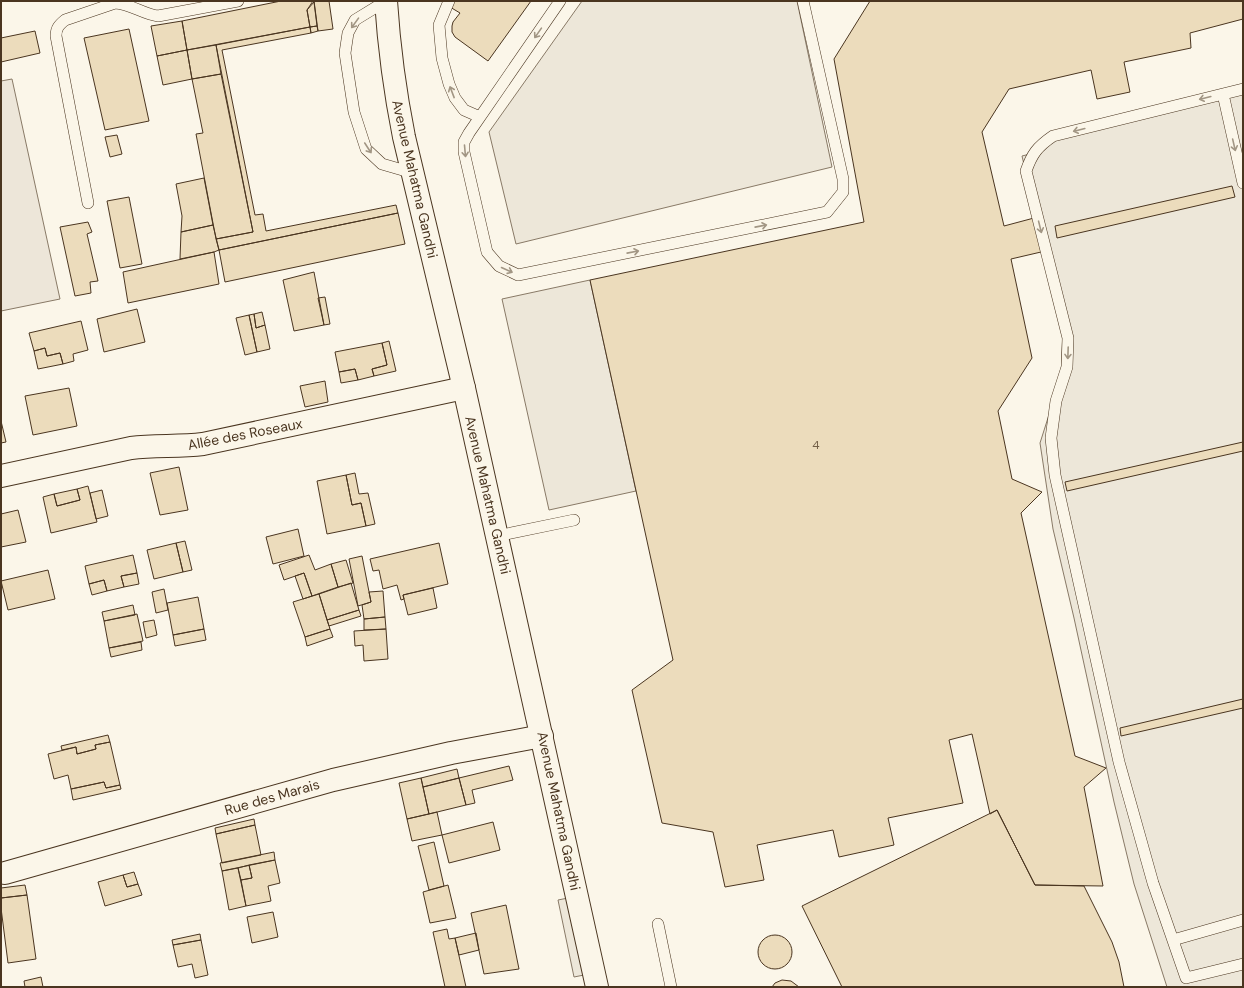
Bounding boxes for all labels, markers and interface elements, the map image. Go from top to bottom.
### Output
one-way arrow [351,17,359,28]
one-way arrow [534,27,542,38]
one-way arrow [448,86,456,98]
one-way arrow [1199,95,1212,102]
street label: Avenue Mahatma Gandhi [388,98,442,260]
one-way arrow [1073,126,1086,134]
one-way arrow [1231,138,1239,151]
one-way arrow [363,143,372,154]
one-way arrow [461,145,468,158]
one-way arrow [1037,220,1044,233]
one-way arrow [754,221,767,229]
one-way arrow [626,247,639,255]
one-way arrow [500,267,512,274]
one-way arrow [1064,346,1072,359]
street label: Allée des Roseaux [186,414,304,454]
street label: Avenue Mahatma Gandhi [461,414,515,576]
house number: 4 [812,437,820,453]
street label: Avenue Mahatma Gandhi [533,730,585,892]
street label: Rue des Marais [222,775,322,819]

